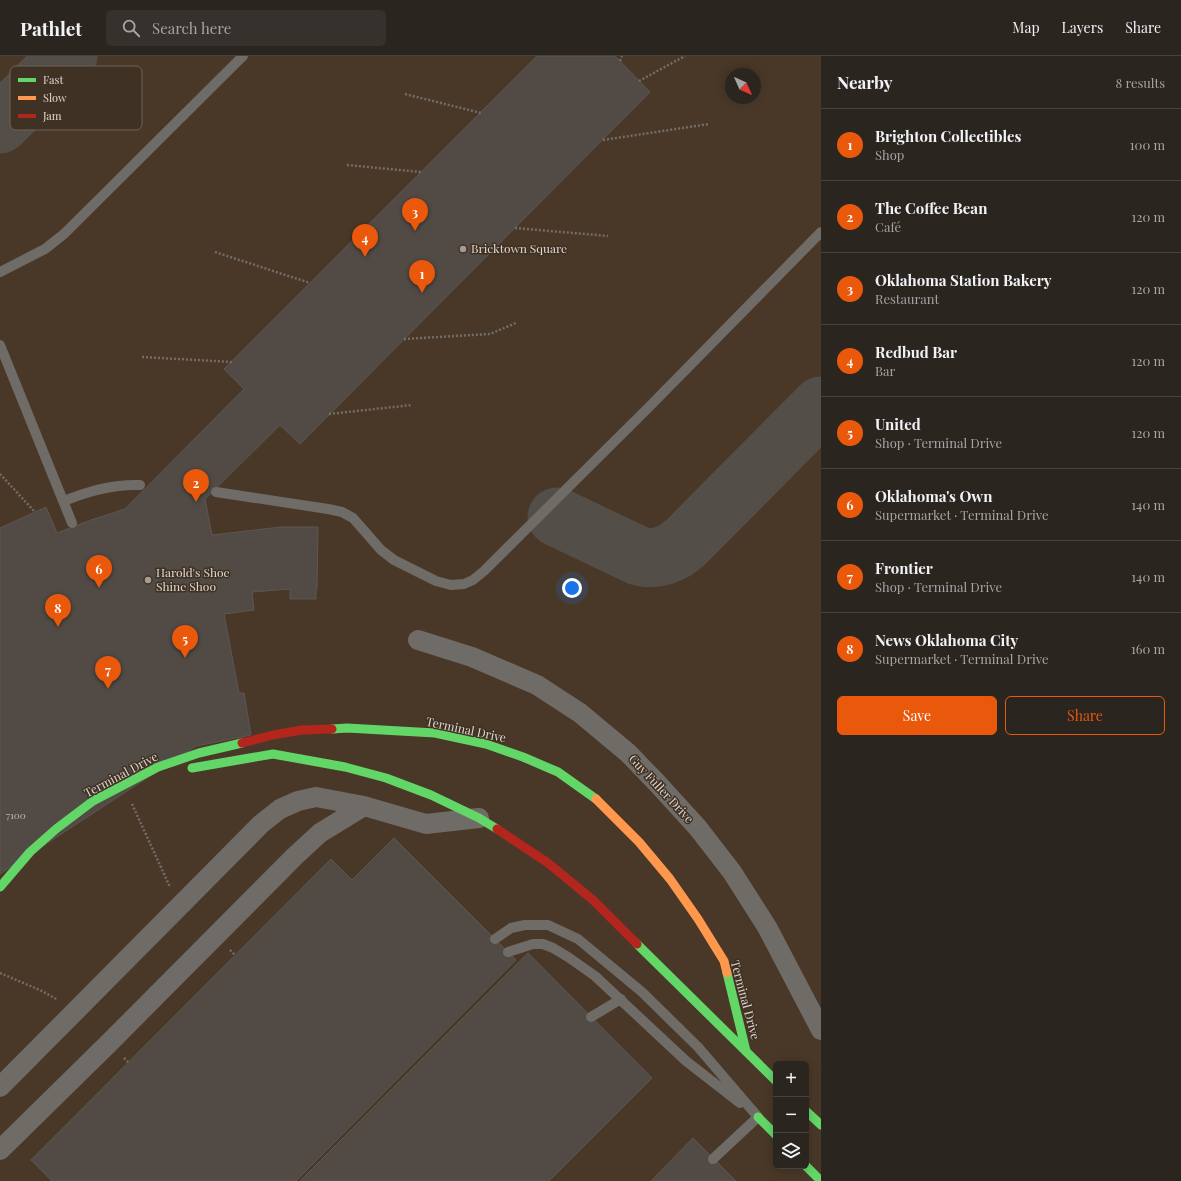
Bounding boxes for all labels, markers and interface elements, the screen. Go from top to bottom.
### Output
search box [106,10,386,46]
text: Pathlet [20,15,82,41]
icon: search [120,17,142,39]
text: Search here [152,18,231,38]
text: Map [1012,18,1040,37]
text: Layers [1062,18,1103,37]
text: Share [1125,18,1161,37]
legend [10,66,142,130]
north arrow [725,68,761,104]
text: Nearby [837,71,892,93]
text: Fast [43,72,63,87]
text: 8 results [1115,74,1165,91]
text: Slow [43,90,67,105]
text: Jam [42,108,62,123]
text: Brighton Collectibles [875,126,1021,146]
text: 1 [848,136,852,153]
text: 100 m [1130,136,1165,153]
text: Shop [875,146,904,163]
pin: 3 [402,198,428,231]
text: The Coffee Bean [875,198,987,218]
text: 2 [847,208,853,225]
text: 120 m [1131,208,1165,225]
text: Café [875,218,901,235]
pin: 4 [352,224,378,257]
place label: Bricktown Square [471,240,567,256]
marker: Bricktown Square [458,244,468,254]
pin: 1 [409,260,435,293]
text: Oklahoma Station Bakery [875,270,1051,290]
text: 3 [847,280,853,297]
text: 120 m [1131,280,1165,297]
text: Restaurant [875,290,939,307]
text: Redbud Bar [875,342,957,362]
text: 4 [847,352,853,369]
text: 120 m [1131,352,1165,369]
text: Bar [875,362,895,379]
text: United [875,414,921,434]
text: 5 [847,424,853,441]
text: 120 m [1131,424,1165,441]
text: Shop · Terminal Drive [875,434,1002,451]
pin: 2 [183,469,209,502]
text: Oklahoma's Own [875,486,992,506]
text: 6 [846,496,854,513]
text: 140 m [1131,496,1165,513]
text: Supermarket · Terminal Drive [875,506,1049,523]
pin: 6 [86,555,112,588]
text: Frontier [875,558,933,578]
place label: Harold's Shoe Shine Shoo [156,564,230,594]
text: 7 [847,568,853,585]
text: 140 m [1131,568,1165,585]
marker: Harold's Shoe Shine Shoo [143,575,153,585]
your location [562,578,582,598]
text: Shop · Terminal Drive [875,578,1002,595]
pin: 8 [45,594,71,627]
pin: 5 [172,625,198,658]
text: News Oklahoma City [875,630,1018,650]
text: 8 [846,640,854,657]
text: 160 m [1131,640,1165,657]
text: Supermarket · Terminal Drive [875,650,1049,667]
pin: 7 [95,656,121,689]
button: Save [837,696,997,735]
button: Share [1005,696,1165,735]
street label: Terminal Drive [425,713,508,745]
street label: Terminal Drive [81,748,160,800]
street label: Guy Fuller Drive [626,751,698,826]
house number: 7100 [6,808,26,822]
street label: Terminal Drive [728,958,764,1041]
map controls [773,1061,809,1169]
button: + [773,1061,809,1097]
button: − [773,1097,809,1133]
button: layers [773,1133,809,1169]

